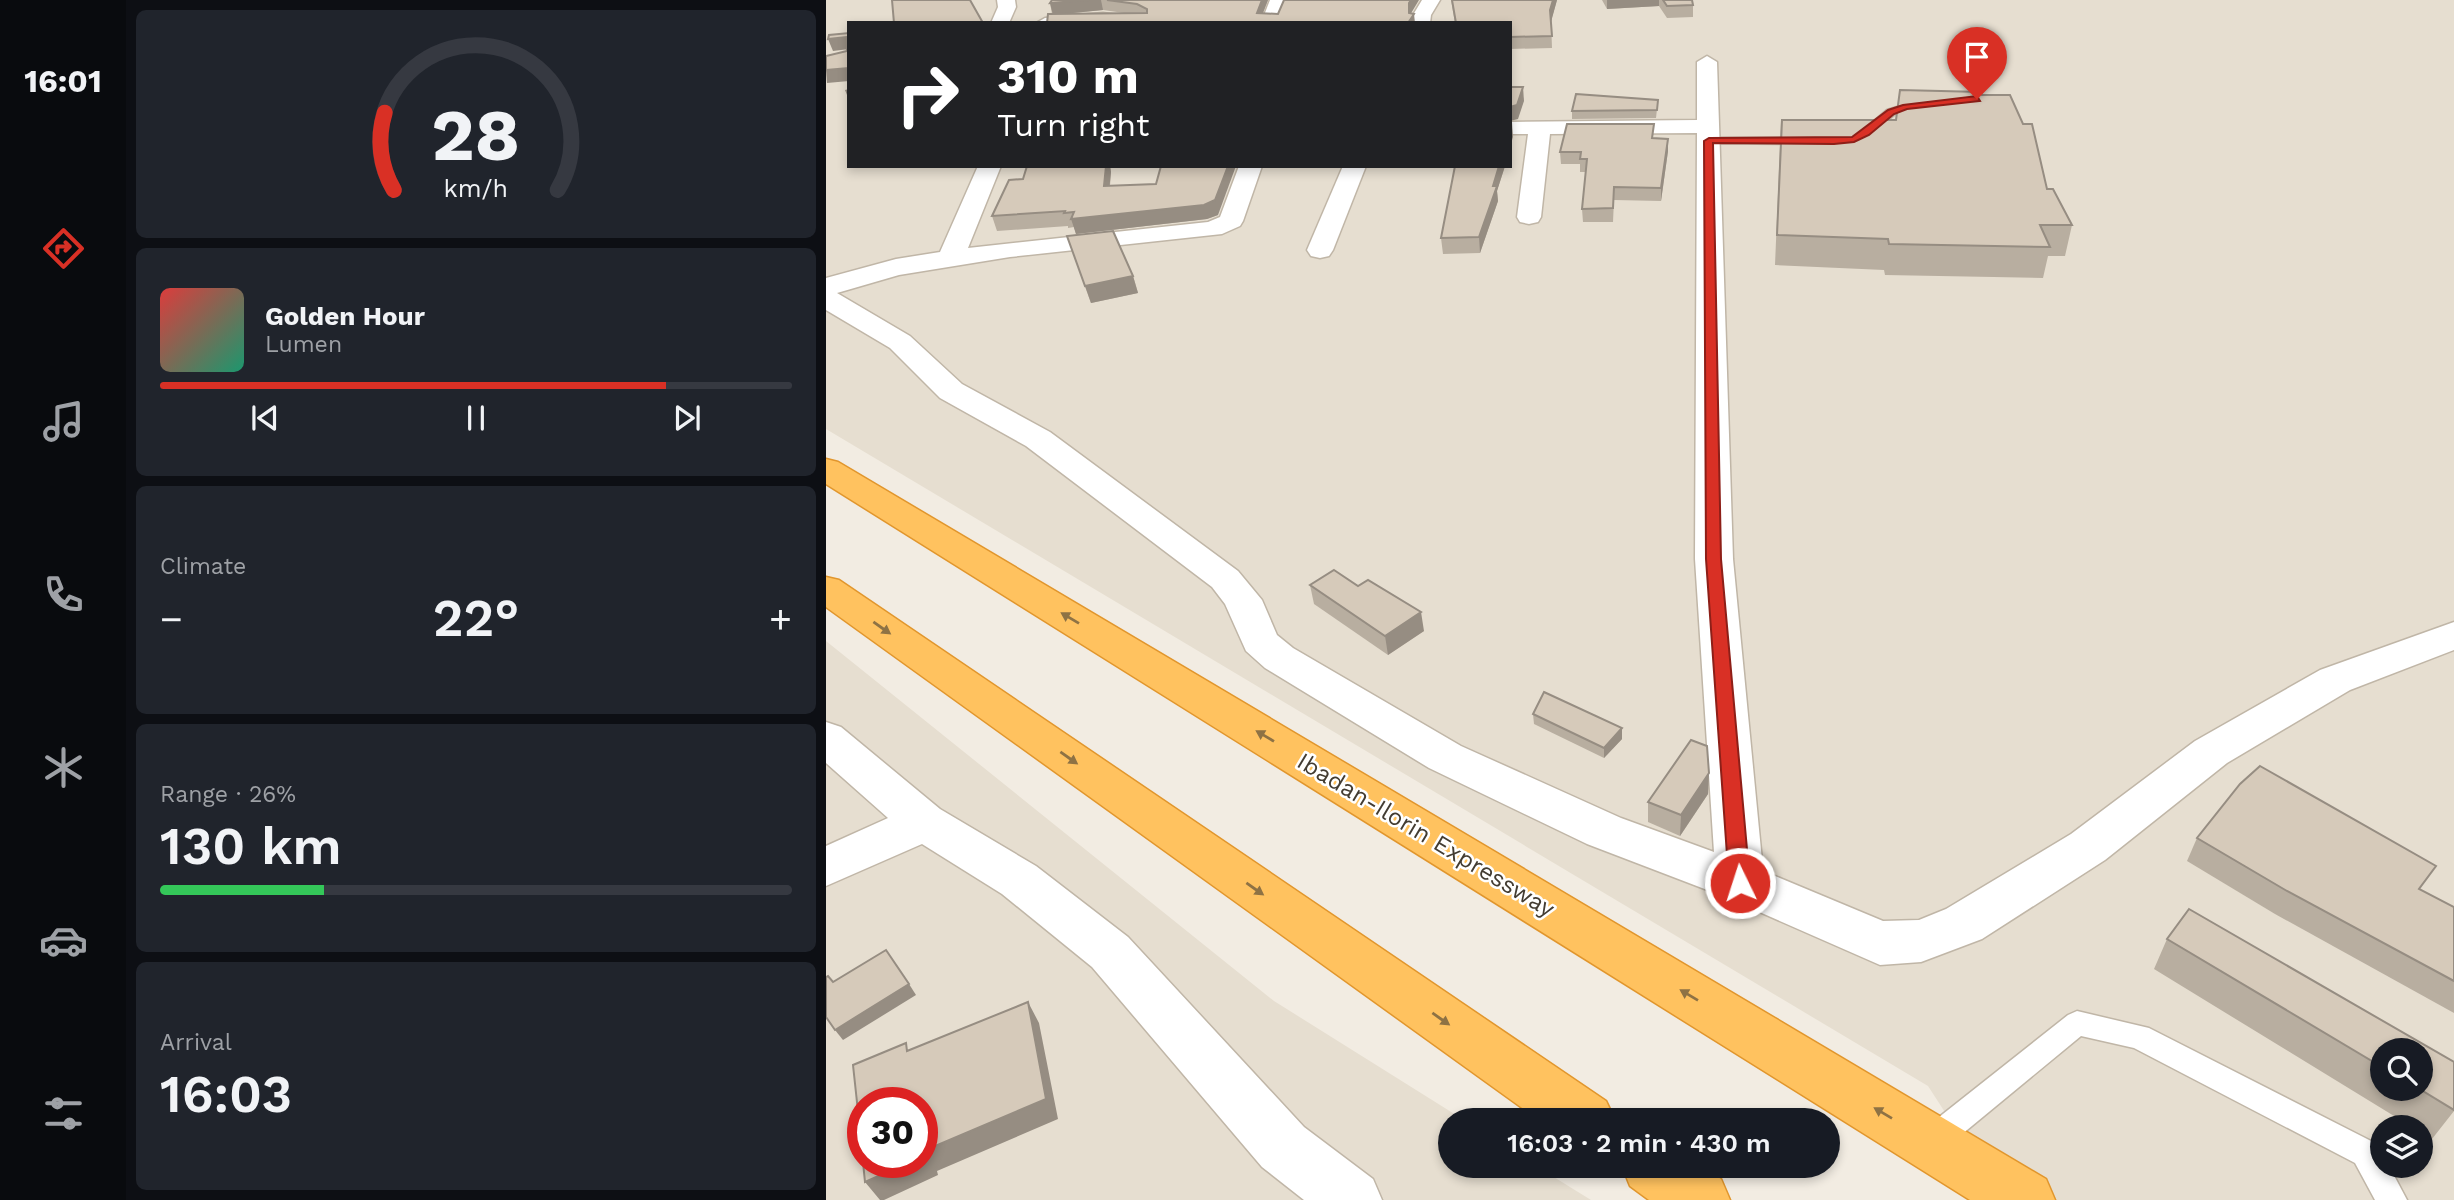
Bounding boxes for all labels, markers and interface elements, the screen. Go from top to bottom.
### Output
pin [1947,27,2007,99]
icon: arrive [1958,38,1996,76]
text: 310 m [997,47,1139,105]
icon: right [882,49,973,140]
text: 16:01 [24,62,102,100]
text: 28 [431,92,521,178]
text: Turn right [997,106,1149,144]
text: km/h [444,174,508,203]
icon: directions [39,224,88,273]
text: Golden Hour [265,301,425,331]
text: Lumen [265,331,342,358]
icon: music [39,397,88,446]
icon: previous [246,399,284,437]
icon: pause [457,399,495,437]
icon: next [668,399,706,437]
text: Climate [160,553,246,580]
icon: phone [39,570,88,619]
text: 22° [433,588,519,649]
text: − [160,597,183,641]
text: + [769,597,792,641]
one-way arrow [1061,612,1080,624]
one-way arrow [873,621,891,635]
one-way arrow [1255,730,1274,743]
icon: climate [39,743,88,792]
street label: Ibadan-Ilorin Expressway [1292,747,1560,923]
one-way arrow [1060,751,1078,765]
text: Range · 26% [160,781,296,808]
text: 130 km [160,816,342,877]
position arrow [1703,846,1777,920]
one-way arrow [1246,882,1264,896]
icon: car [39,916,88,965]
one-way arrow [1679,989,1699,1002]
one-way arrow [1432,1012,1451,1025]
text: Arrival [160,1029,232,1056]
map controls [2370,1038,2433,1178]
button: search [2370,1038,2433,1101]
text: 16:03 [160,1064,292,1125]
speed limit sign: 30 [847,1087,938,1178]
icon: filters [39,1089,88,1138]
one-way arrow [1874,1107,1893,1120]
button: layers [2370,1115,2433,1178]
text: 16:03 · 2 min · 430 m [1507,1128,1771,1158]

